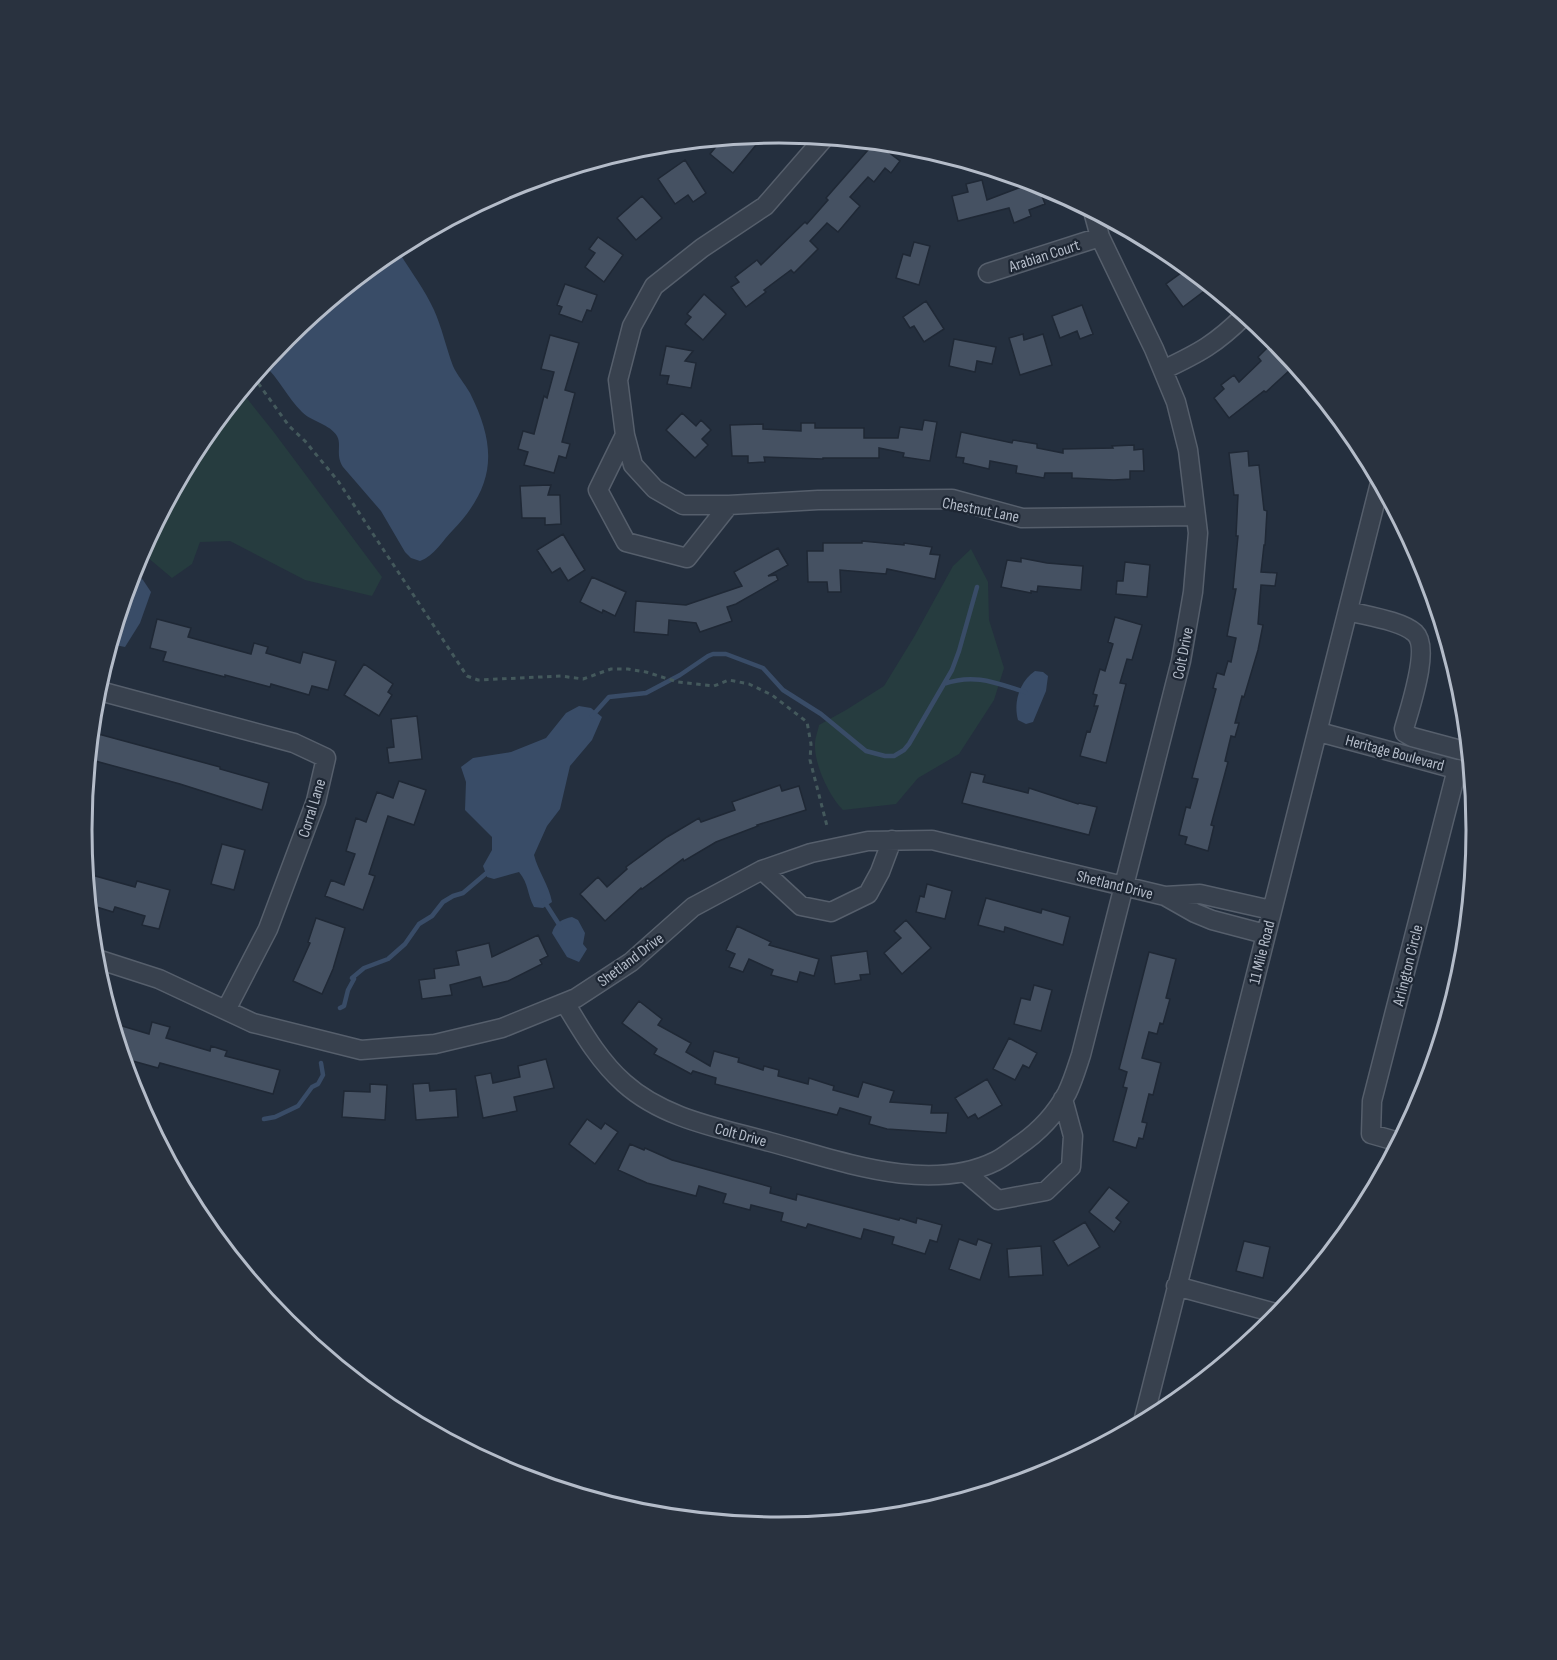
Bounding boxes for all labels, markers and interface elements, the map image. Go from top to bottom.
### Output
street label: Arabian Court [1006,236,1082,277]
street label: Chestnut Lane [941,494,1021,527]
street label: Colt Drive [1169,626,1198,681]
street label: Heritage Boulevard [1343,731,1446,776]
street label: Corral Lane [295,777,330,840]
street label: Shetland Drive [1074,867,1155,904]
street label: 11 Mile Road [1245,919,1280,986]
street label: Arlington Circle [1389,923,1428,1009]
street label: Shetland Drive [594,929,668,991]
street label: Colt Drive [713,1119,768,1151]

